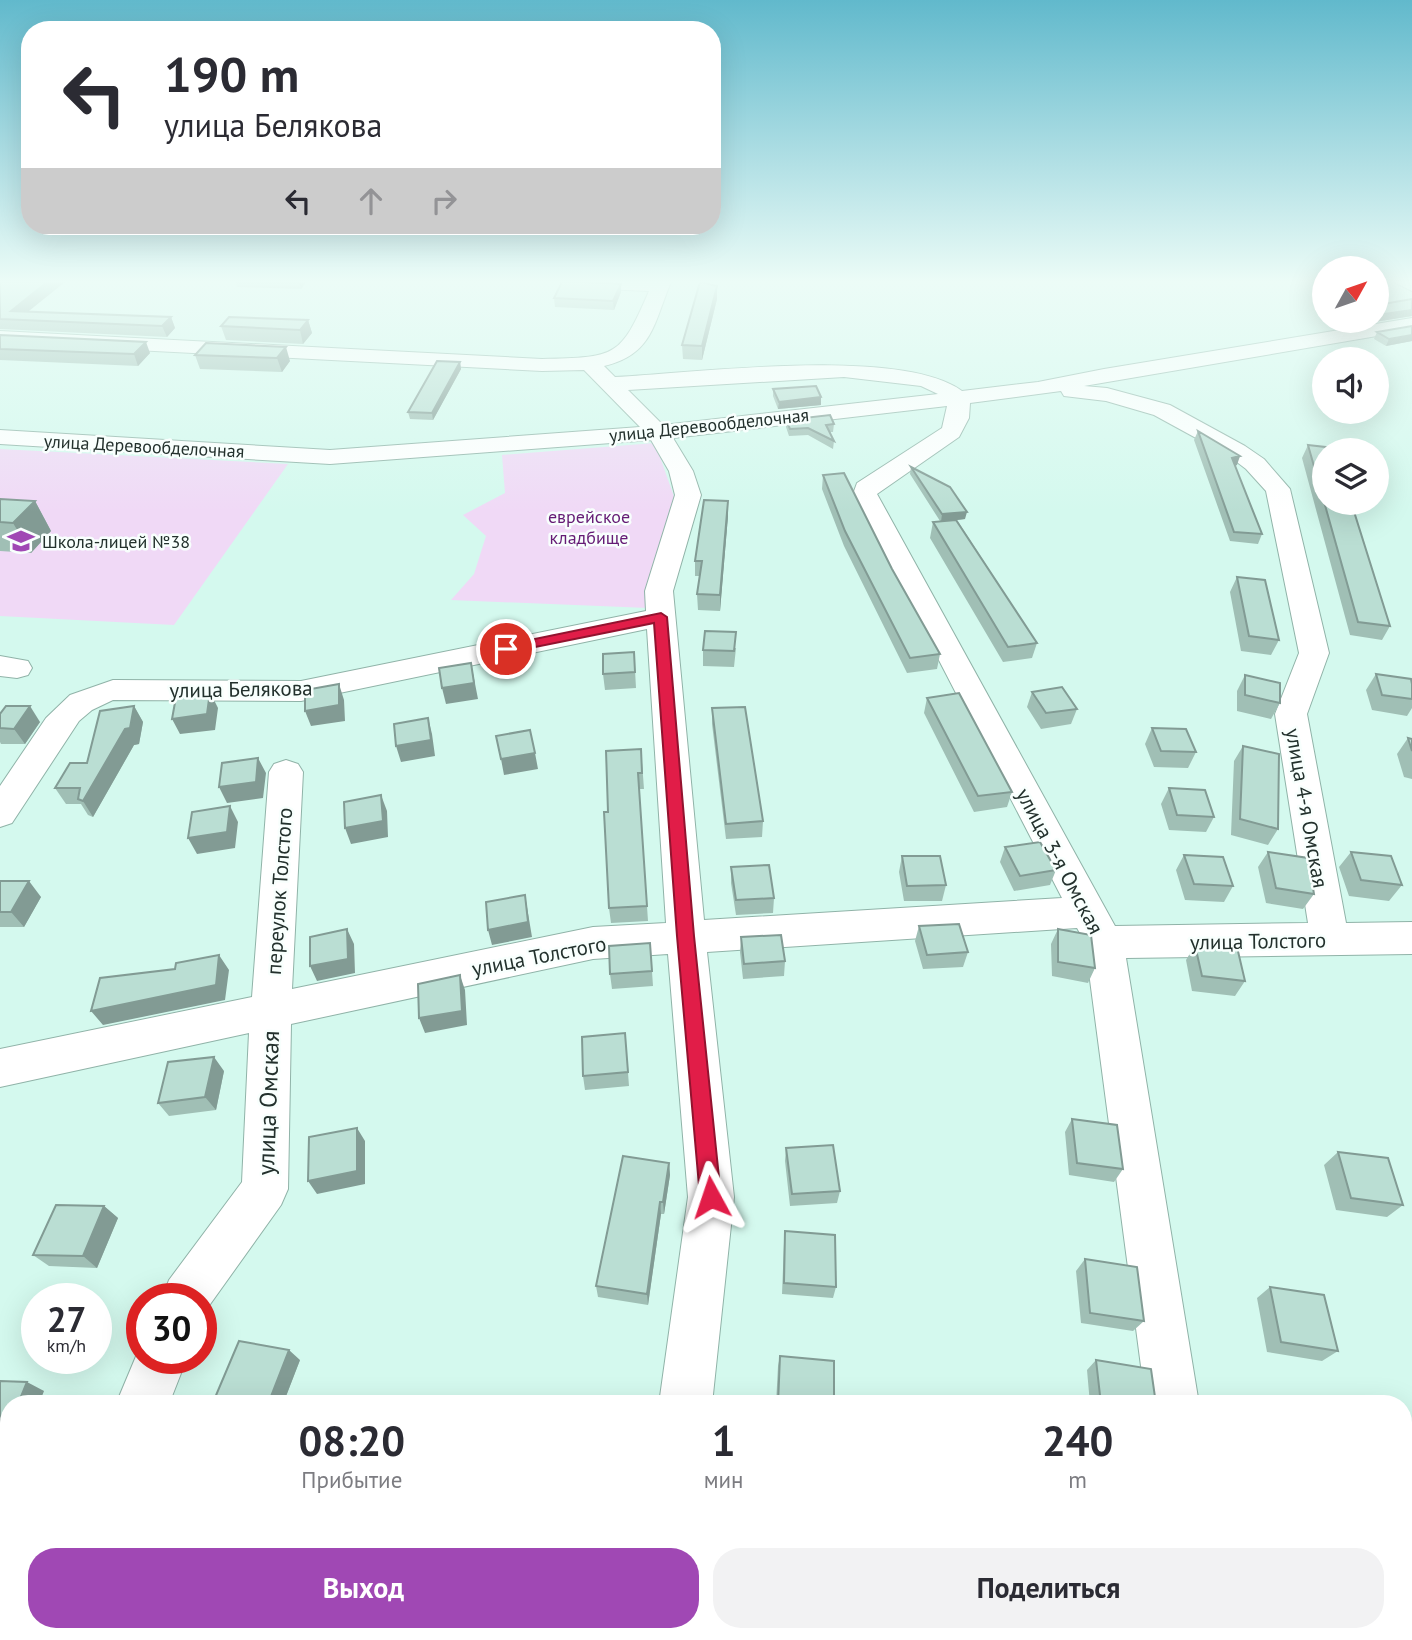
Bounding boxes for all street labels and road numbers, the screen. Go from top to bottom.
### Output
street label: улица Деревообделочная [608,403,810,447]
street label: улица Деревообделочная [43,429,245,463]
street label: улица Белякова [169,674,313,704]
street label: улица 4-я Омская [1280,726,1334,890]
street label: улица 3-я Омская [1010,783,1110,939]
street label: переулок Толстого [260,806,298,976]
street label: улица Толстого [1190,926,1326,956]
street label: улица Толстого [470,930,608,982]
street label: улица Омская [250,1030,286,1176]

